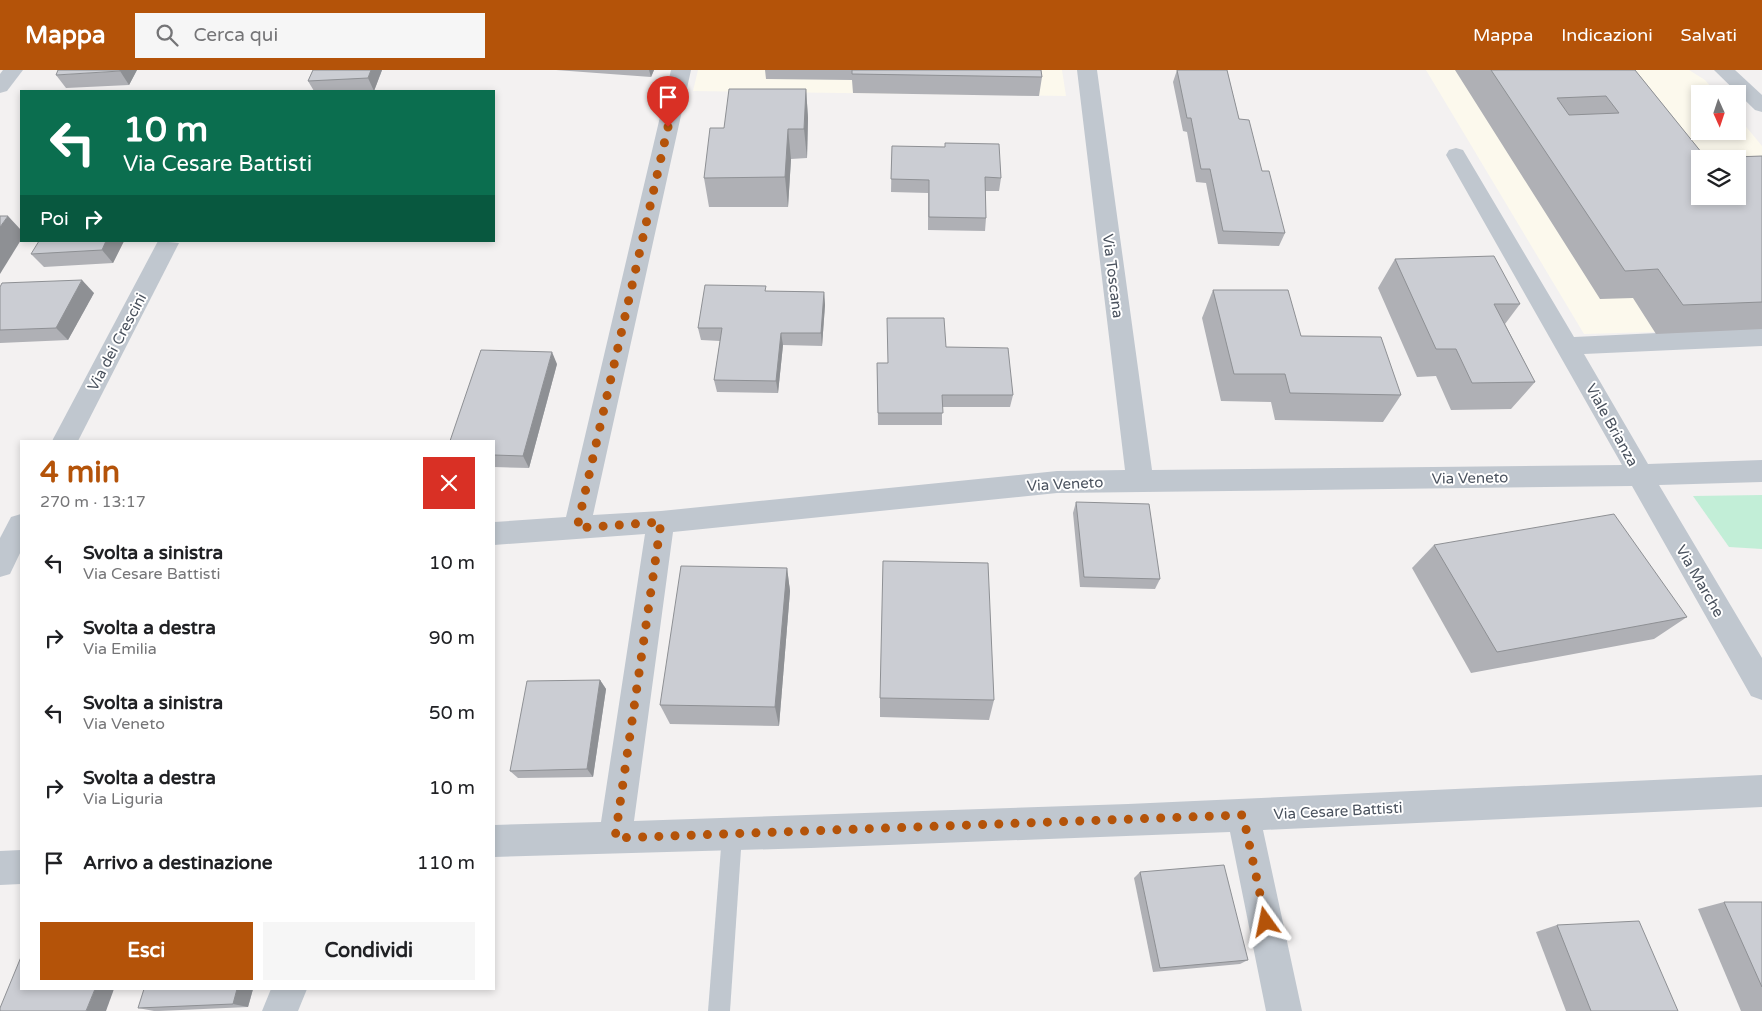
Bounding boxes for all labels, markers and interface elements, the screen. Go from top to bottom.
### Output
search box [135,13,485,58]
text: Mappa [25,21,105,50]
icon: search [153,21,181,49]
text: Cerca qui [193,24,278,46]
text: Mappa [1473,24,1533,46]
text: Indicazioni [1561,24,1653,46]
text: Salvati [1681,24,1737,46]
pin [647,76,689,127]
icon: arrive [654,83,682,111]
north arrow [1691,85,1746,140]
map controls [1691,85,1746,205]
text: 10 m [123,109,208,151]
icon: left [40,110,105,175]
button: layers [1691,150,1746,205]
text: Via Cesare Battisti [123,151,312,177]
icon: right [79,205,107,233]
text: Poi [40,208,69,230]
street label: Via Toscana [1099,233,1127,319]
street label: Via dei Crescini [84,290,150,394]
street label: Viale Brianza [1582,380,1642,470]
text: 4 min [40,454,120,491]
button: close [423,457,475,509]
street label: Via Veneto [1431,468,1509,488]
street label: Via Veneto [1026,473,1104,495]
text: 270 m · 13:17 [40,492,146,512]
text: Svolta a sinistra [83,542,223,564]
street label: Via Marche [1672,542,1728,620]
icon: left [40,549,68,577]
text: 10 m [429,552,475,574]
text: Via Cesare Battisti [83,564,221,584]
text: Svolta a destra [83,617,216,639]
icon: right [40,624,68,652]
text: 90 m [429,627,475,649]
text: Via Emilia [83,639,157,659]
text: Svolta a sinistra [83,692,223,714]
icon: left [40,699,68,727]
text: 50 m [429,702,475,724]
text: Via Veneto [83,714,165,734]
text: Svolta a destra [83,767,216,789]
icon: right [40,774,68,802]
text: 10 m [429,777,475,799]
text: Via Liguria [83,789,163,809]
street label: Via Cesare Battisti [1273,799,1403,823]
icon: arrive [40,849,68,877]
text: Arrivo a destinazione [83,852,273,874]
text: 110 m [417,852,475,874]
position arrow [1239,895,1291,947]
button: Esci [40,922,253,980]
button: Condividi [263,922,475,980]

